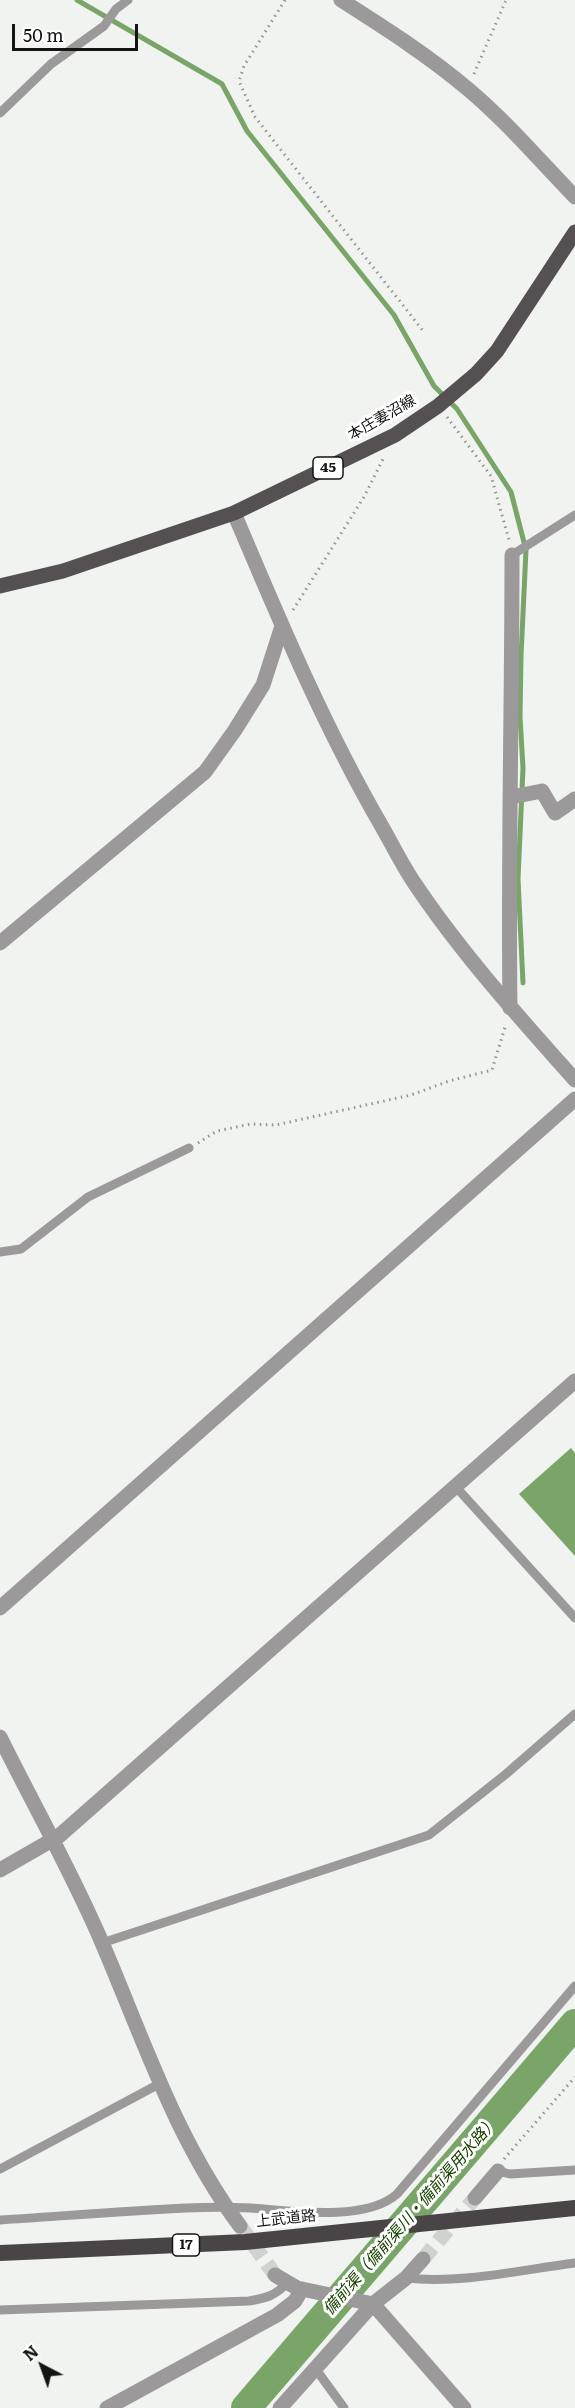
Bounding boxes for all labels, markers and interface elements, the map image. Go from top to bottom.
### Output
scale bar [15,12,141,50]
text: 50 m [23,21,64,48]
street label: 本庄妻沼線 [345,391,419,445]
road number: 45 [313,457,343,479]
water label: 備前渠（備前渠川・備前渠用水路） [320,2113,502,2319]
street label: 上武道路 [255,2207,317,2231]
road number: 17 [172,2234,200,2256]
north arrow [12,2336,72,2396]
text: N [17,2339,43,2366]

